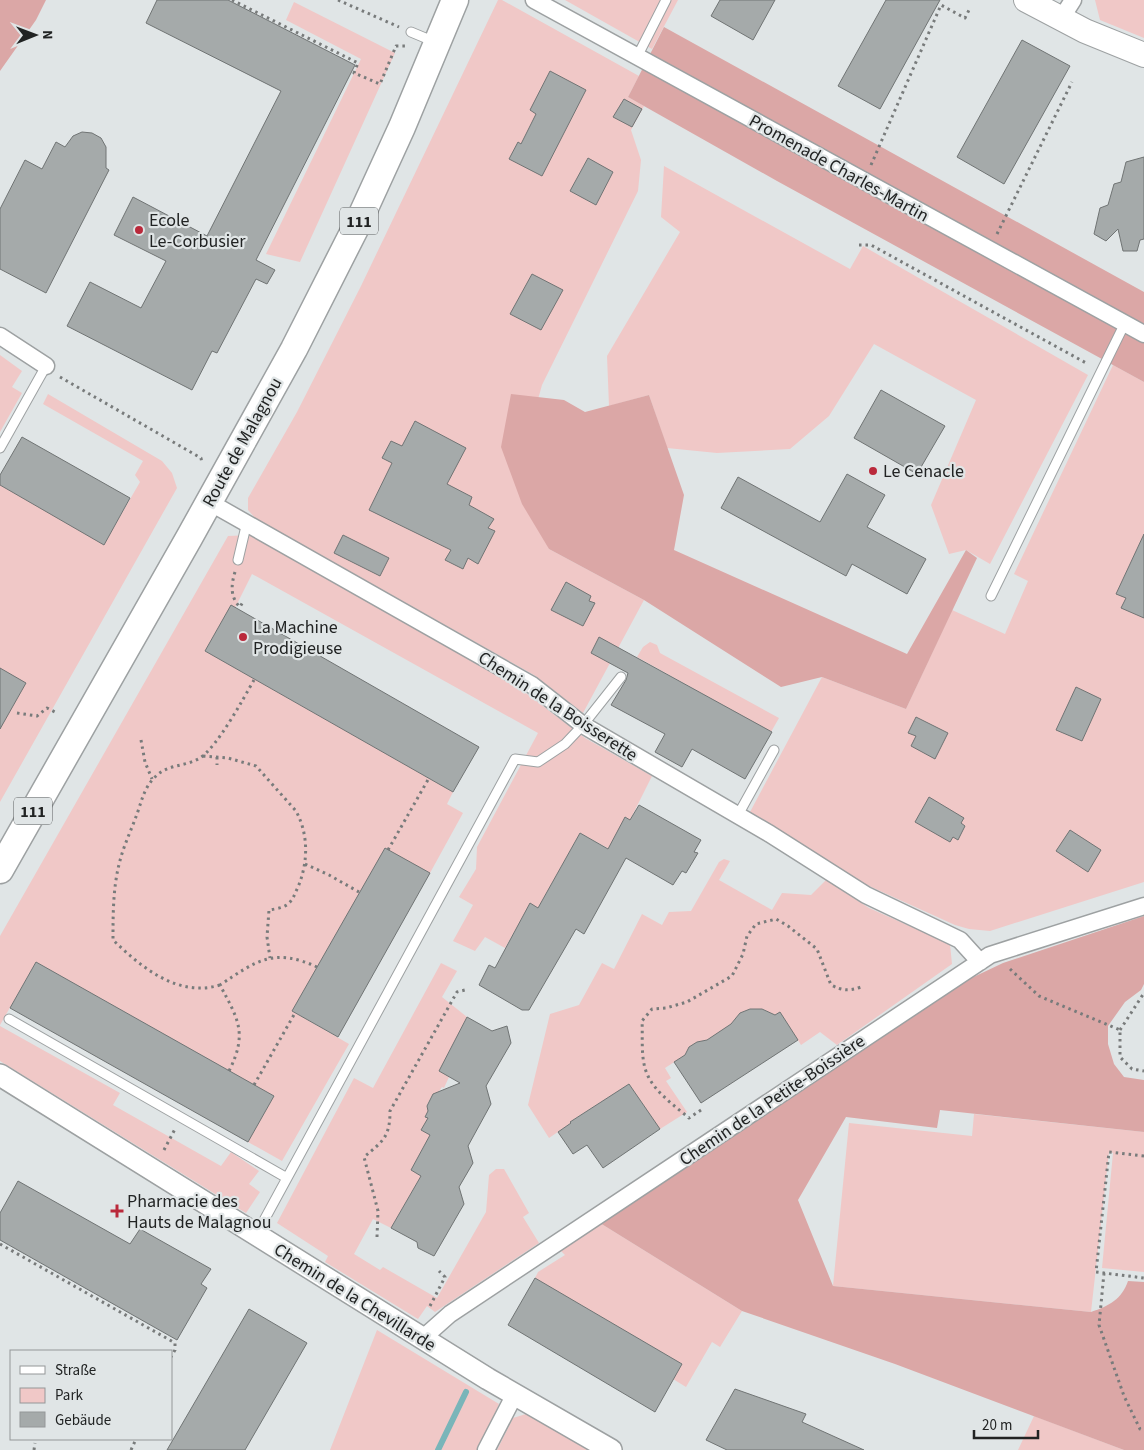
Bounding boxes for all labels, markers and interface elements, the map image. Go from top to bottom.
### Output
north arrow [10,10,60,60]
text: N [37,30,57,40]
street label: Promenade Charles-Martin [744,108,933,228]
place label: Ecole Le-Corbusier [149,208,246,254]
road number: 111 [340,208,378,235]
marker: Ecole Le-Corbusier [133,224,145,236]
street label: Route de Malagnou [196,373,288,512]
place label: Le Cenacle [883,459,964,484]
marker: Le Cenacle [867,465,879,477]
place label: La Machine Prodigieuse [253,615,342,661]
marker: La Machine Prodigieuse [237,631,249,643]
street label: Chemin de la Boisserette [473,645,642,767]
road number: 111 [14,798,52,824]
street label: Chemin de la Petite-Boissière [674,1029,870,1172]
place label: Pharmacie des Hauts de Malagnou [127,1189,271,1235]
marker: Pharmacie des Hauts de Malagnou [111,1205,123,1217]
street label: Chemin de la Chevillarde [269,1237,441,1358]
legend [10,1350,172,1440]
text: Straße [55,1360,96,1381]
text: Park [55,1385,84,1406]
scale bar [974,1408,1038,1440]
text: Gebäude [55,1410,111,1431]
text: 20 m [982,1415,1012,1436]

